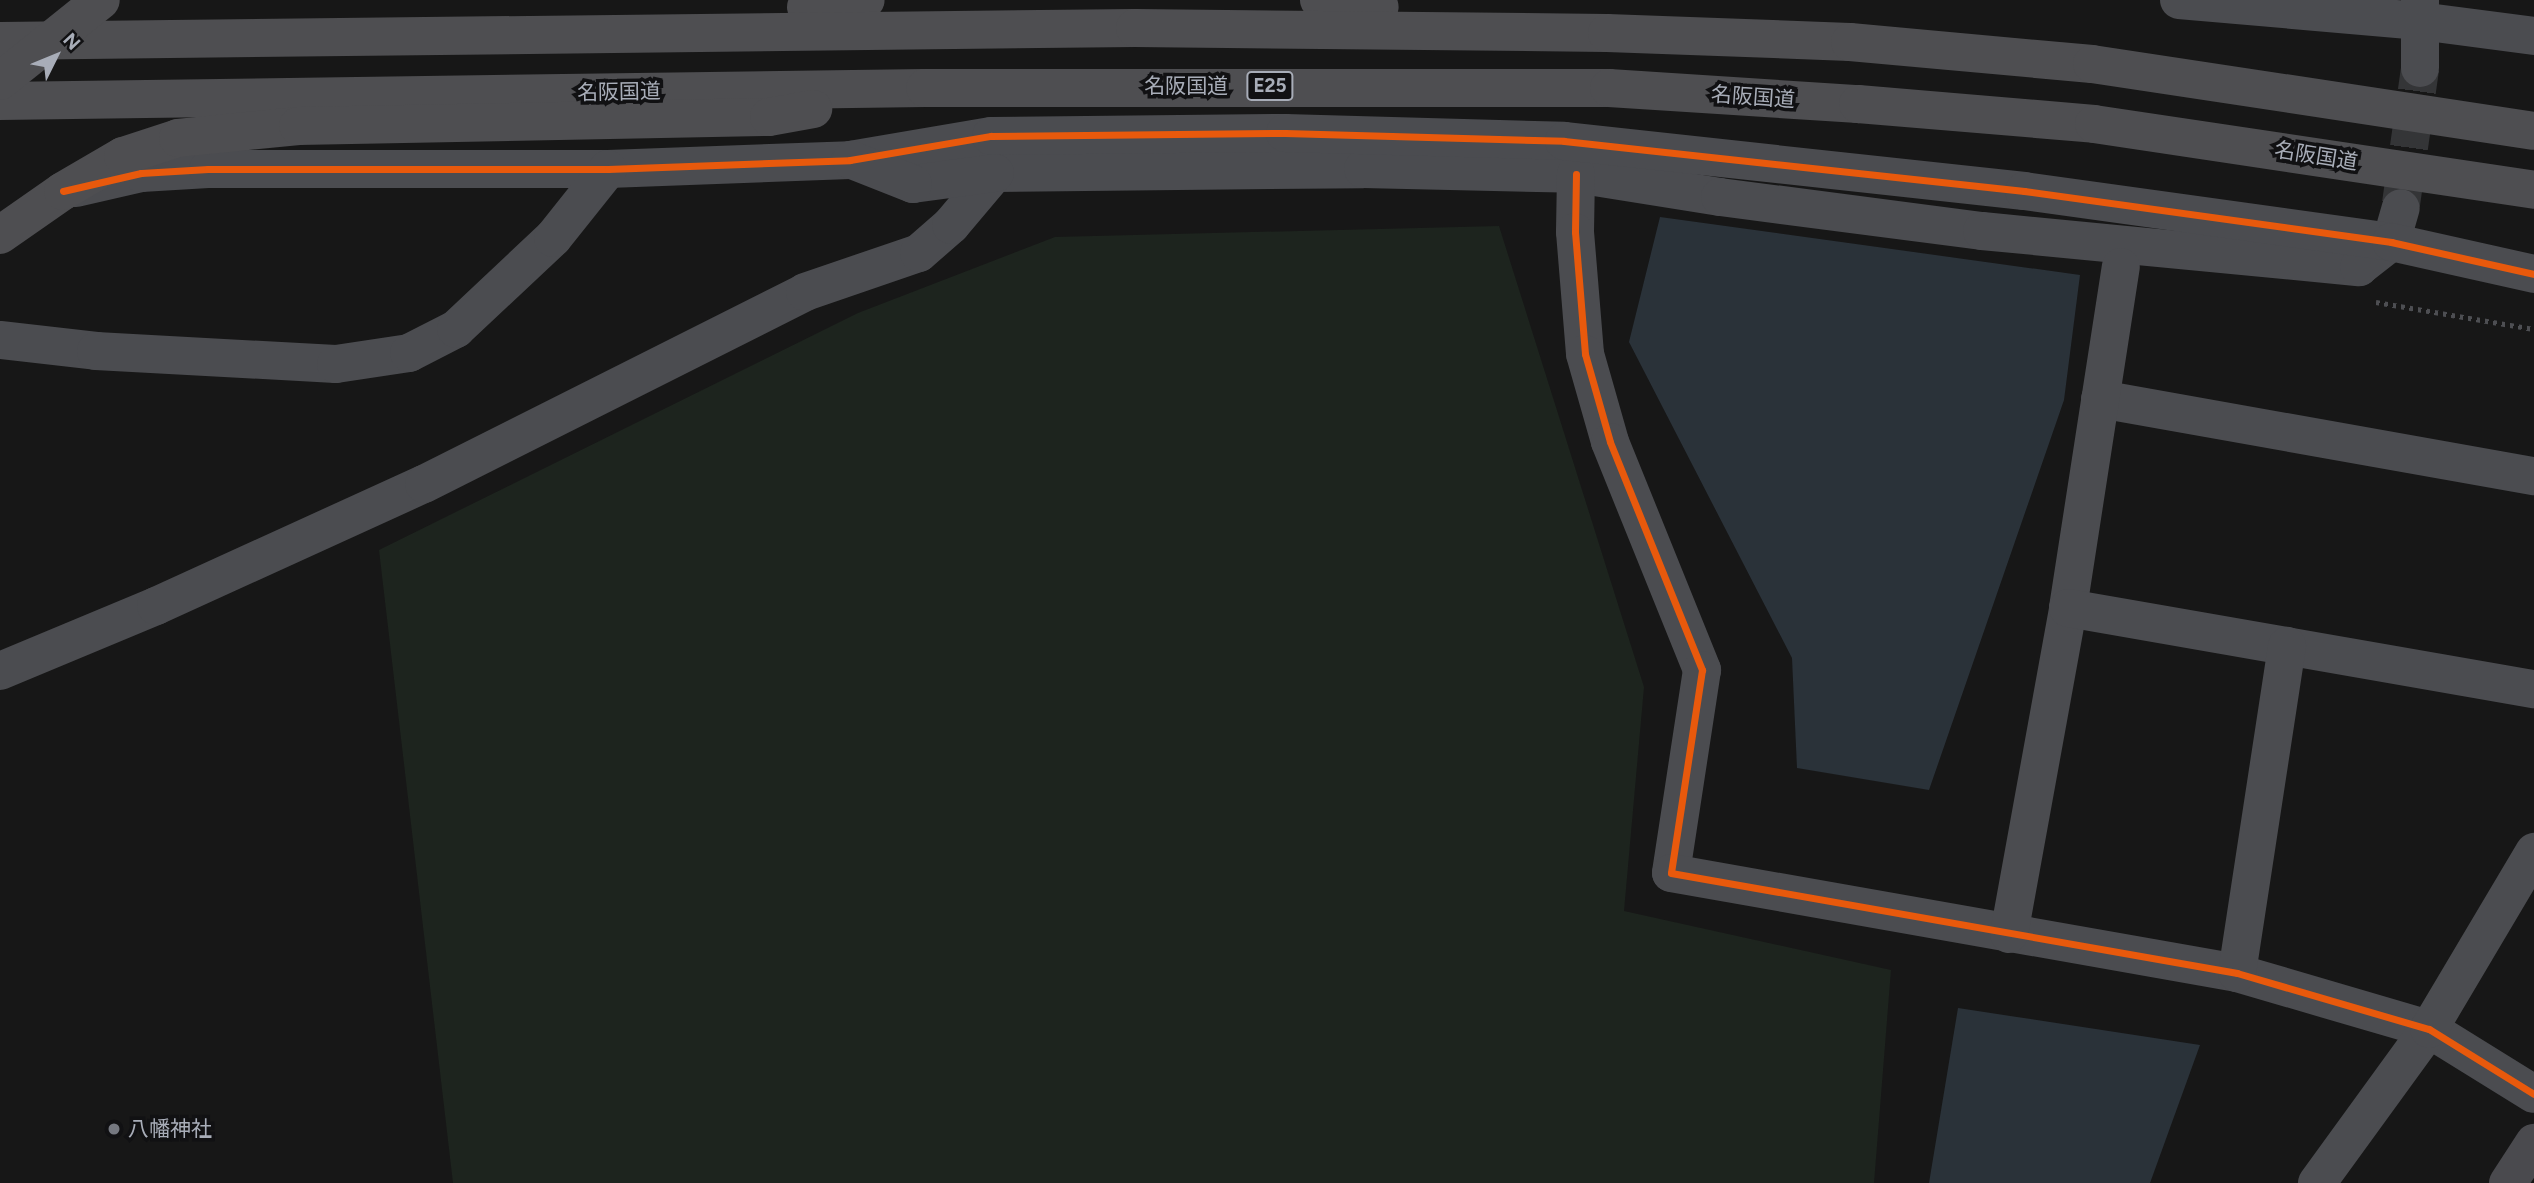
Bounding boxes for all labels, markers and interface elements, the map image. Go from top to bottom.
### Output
north arrow [21,21,91,91]
text: N [58,28,85,55]
road number: E25 [1246,71,1294,102]
street label: 名阪国道 [1144,73,1228,99]
street label: 名阪国道 [577,79,661,105]
street label: 名阪国道 [1710,82,1796,112]
street label: 名阪国道 [2273,137,2359,175]
place label: 八幡神社 [128,1116,212,1142]
marker: 八幡神社 [106,1121,122,1137]

